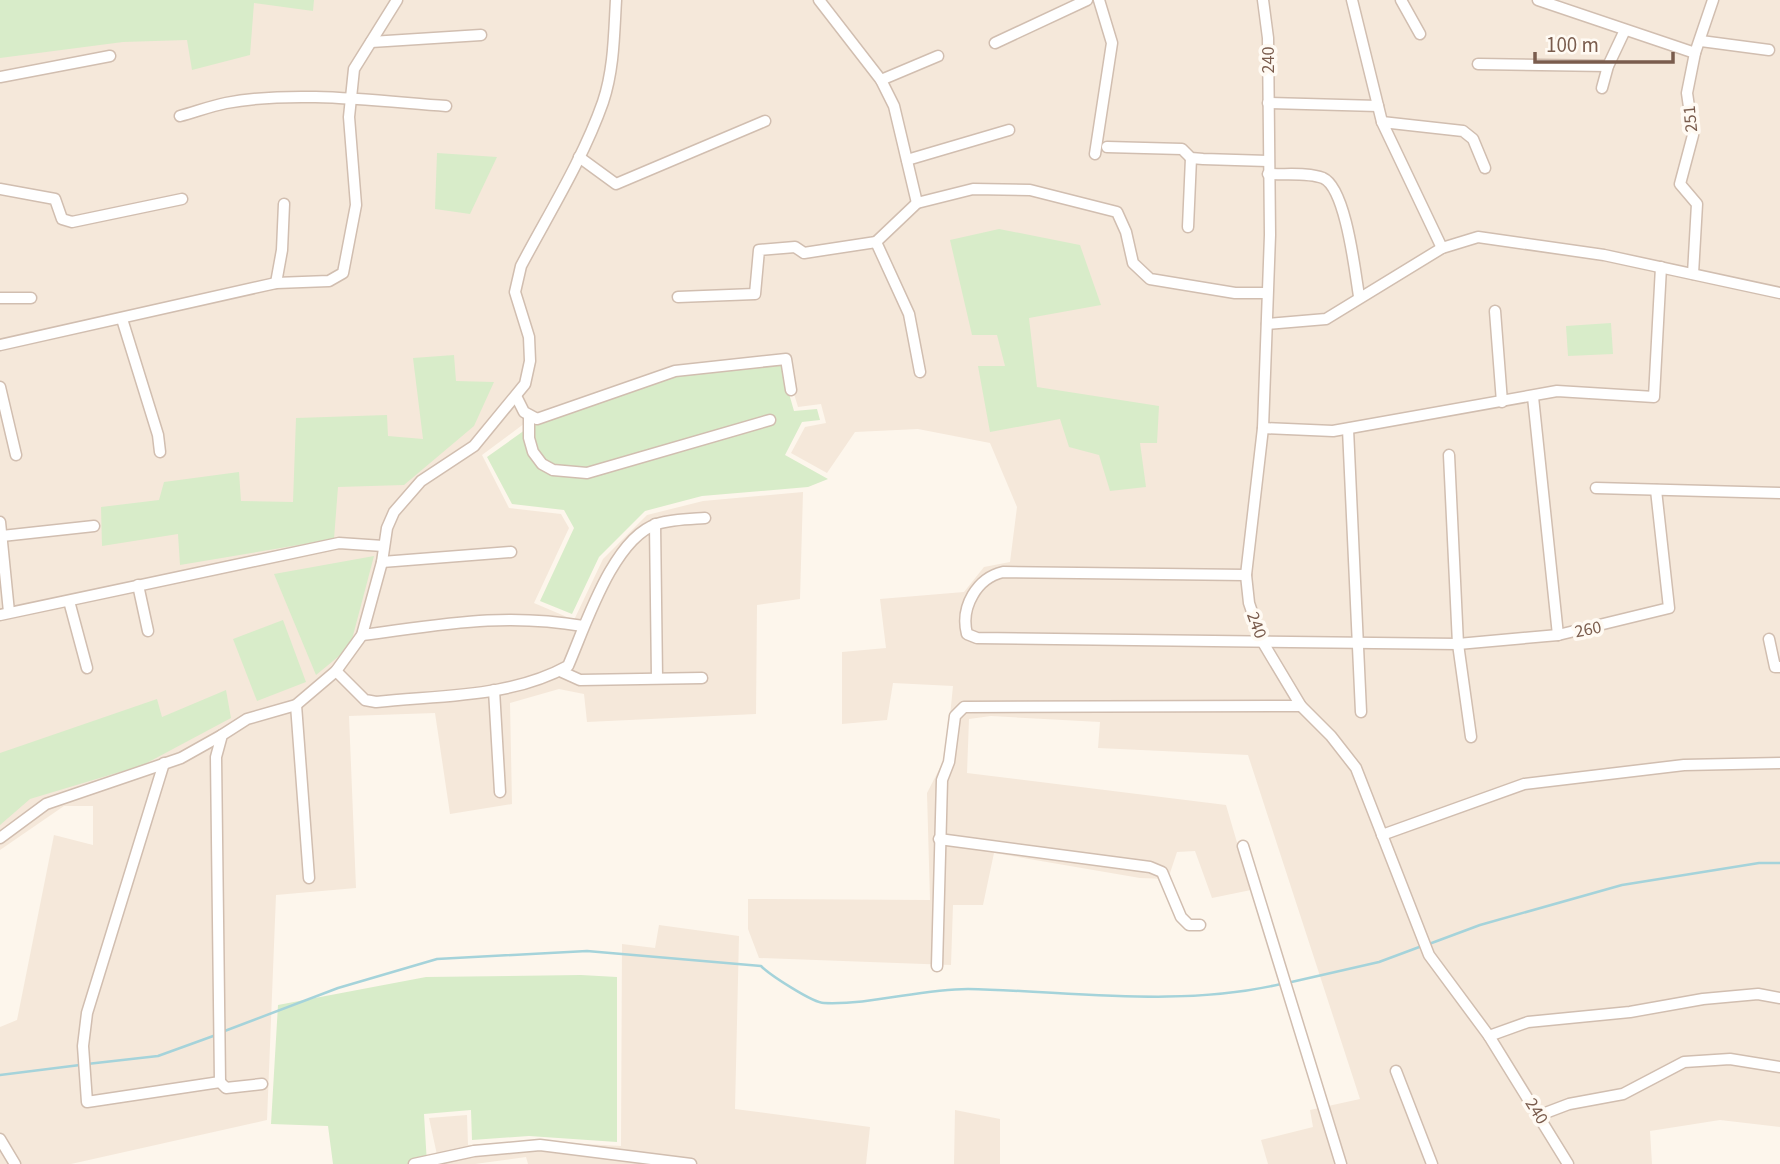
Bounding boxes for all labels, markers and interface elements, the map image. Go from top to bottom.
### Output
scale bar [1535,21,1673,65]
text: 100 m [1546,30,1599,60]
street label: 240 [1256,47,1281,73]
street label: 251 [1677,104,1704,133]
street label: 240 [1240,608,1273,642]
street label: 260 [1573,615,1604,644]
street label: 240 [1519,1093,1554,1129]

